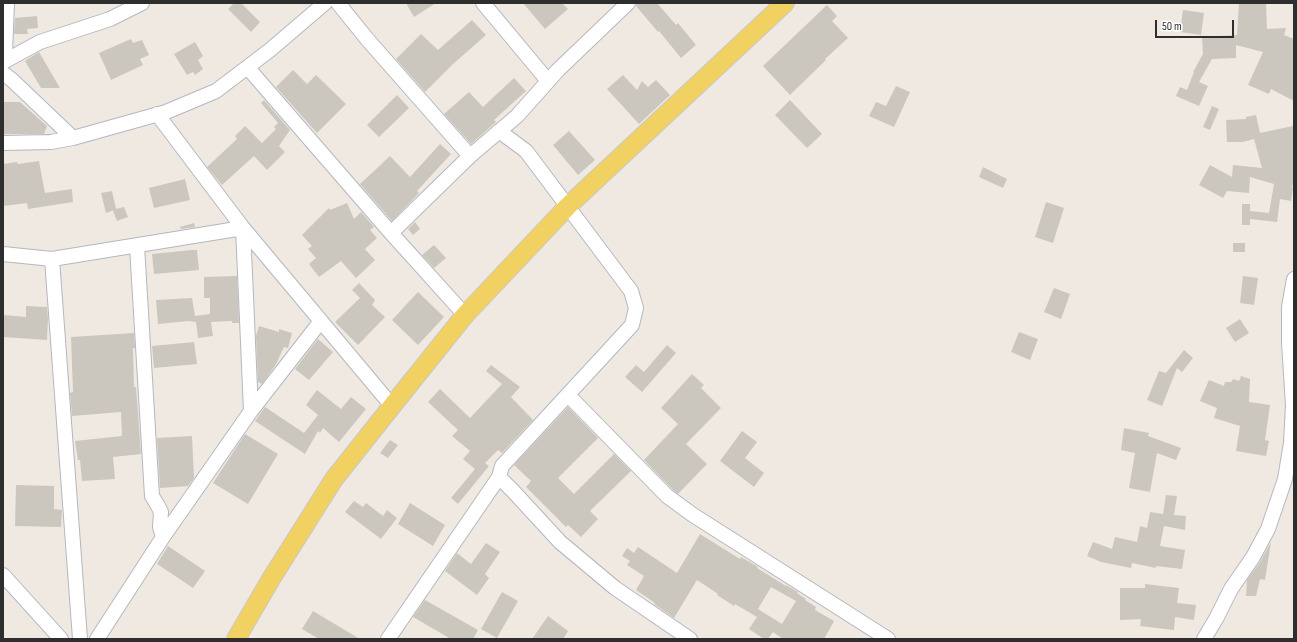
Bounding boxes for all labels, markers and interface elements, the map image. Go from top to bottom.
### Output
scale bar [1157,12,1236,38]
text: 50 m [1162,19,1182,34]

